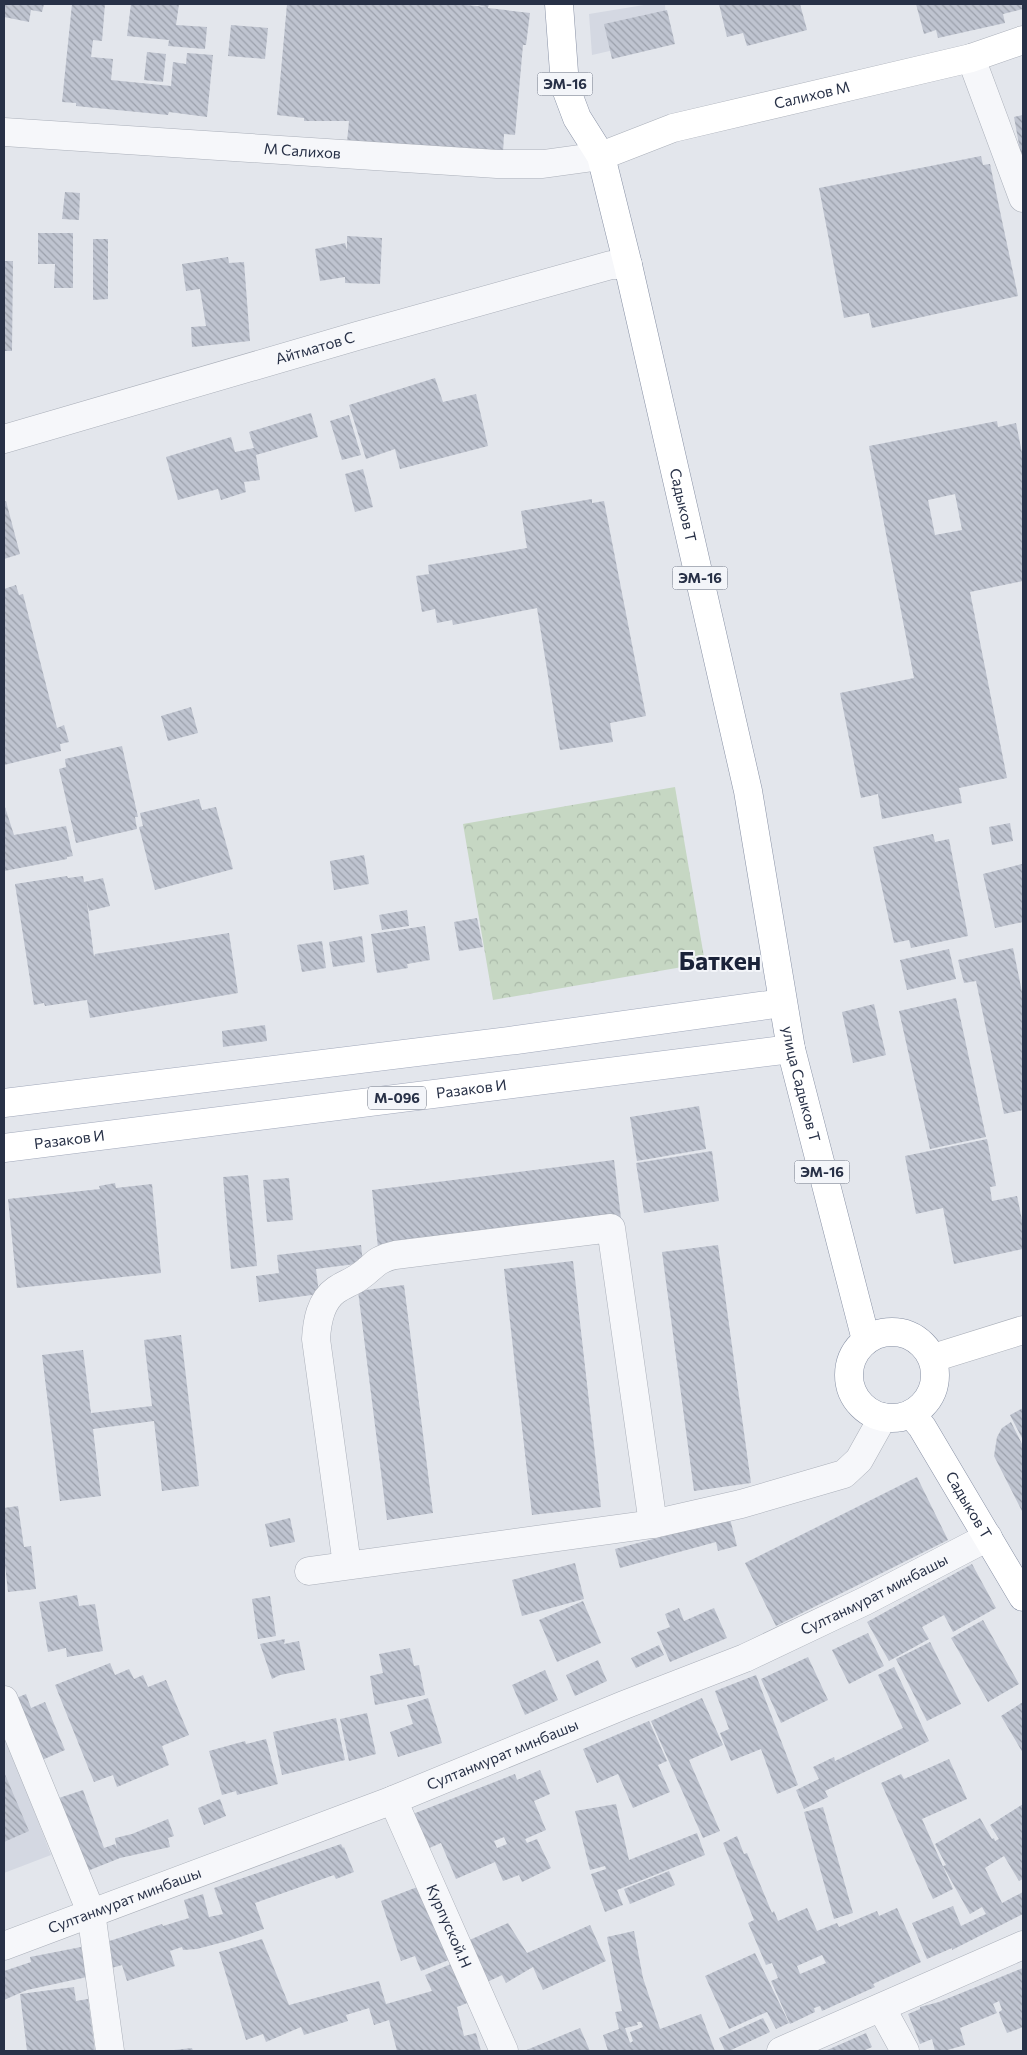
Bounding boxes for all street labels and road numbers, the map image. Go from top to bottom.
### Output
road number: ЭМ-16 [538,72,592,96]
street label: Салихов М [772,77,851,112]
street label: М Салихов [263,139,342,162]
street label: Айтматов С [273,327,356,367]
street label: Садыков Т [667,466,701,544]
road number: ЭМ-16 [672,566,728,590]
street label: улица Садыков Т [779,1025,825,1144]
street label: Разаков И [435,1075,508,1102]
road number: М-096 [368,1086,426,1110]
street label: Разаков И [33,1125,106,1152]
road number: ЭМ-16 [794,1160,850,1184]
street label: Садыков Т [942,1468,996,1542]
street label: Султанмурат минбашы [797,1550,950,1638]
street label: Султанмурат минбашы [424,1715,581,1793]
street label: Султанмурат минбашы [45,1863,204,1937]
street label: Курпуской.Н [423,1881,476,1970]

